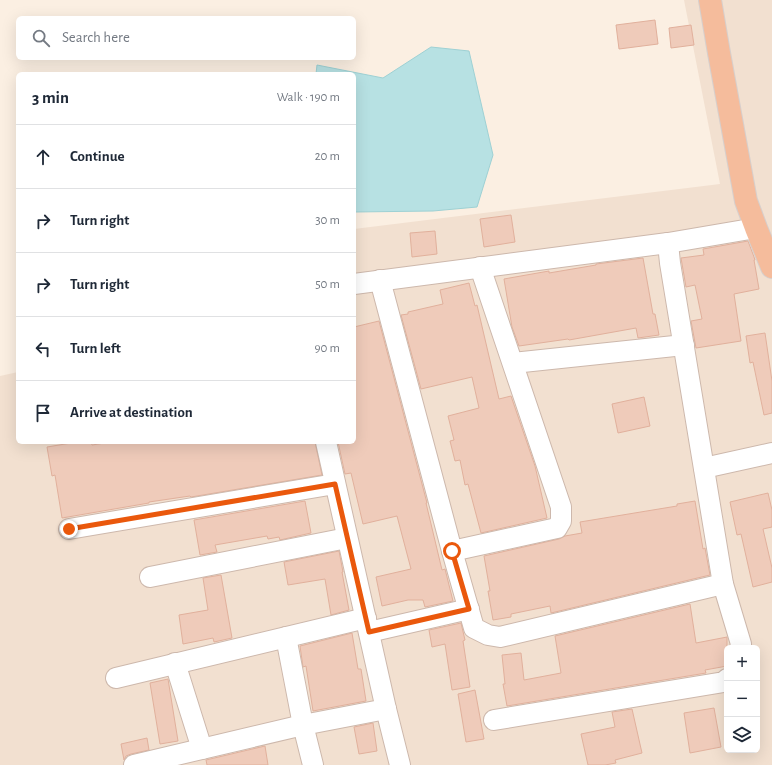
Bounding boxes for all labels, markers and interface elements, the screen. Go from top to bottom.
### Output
search box [16,16,356,60]
icon: search [30,27,52,49]
text: Search here [62,30,130,45]
text: 3 min [32,89,69,106]
text: Walk · 190 m [277,91,340,104]
icon: ahead [32,146,54,168]
text: Continue [70,149,125,164]
text: 20 m [315,150,340,163]
icon: right [32,210,54,232]
text: Turn right [70,213,129,228]
text: 30 m [315,214,340,227]
icon: right [32,274,54,296]
text: Turn right [70,277,129,292]
text: 50 m [315,278,340,291]
icon: left [32,338,54,360]
text: Turn left [70,341,121,356]
text: 90 m [314,342,340,355]
icon: arrive [32,402,54,424]
text: Arrive at destination [70,405,193,420]
route end [60,520,78,538]
route start [443,542,461,560]
map controls [724,645,760,753]
button: + [724,645,760,681]
button: − [724,681,760,717]
button: layers [724,717,760,753]

